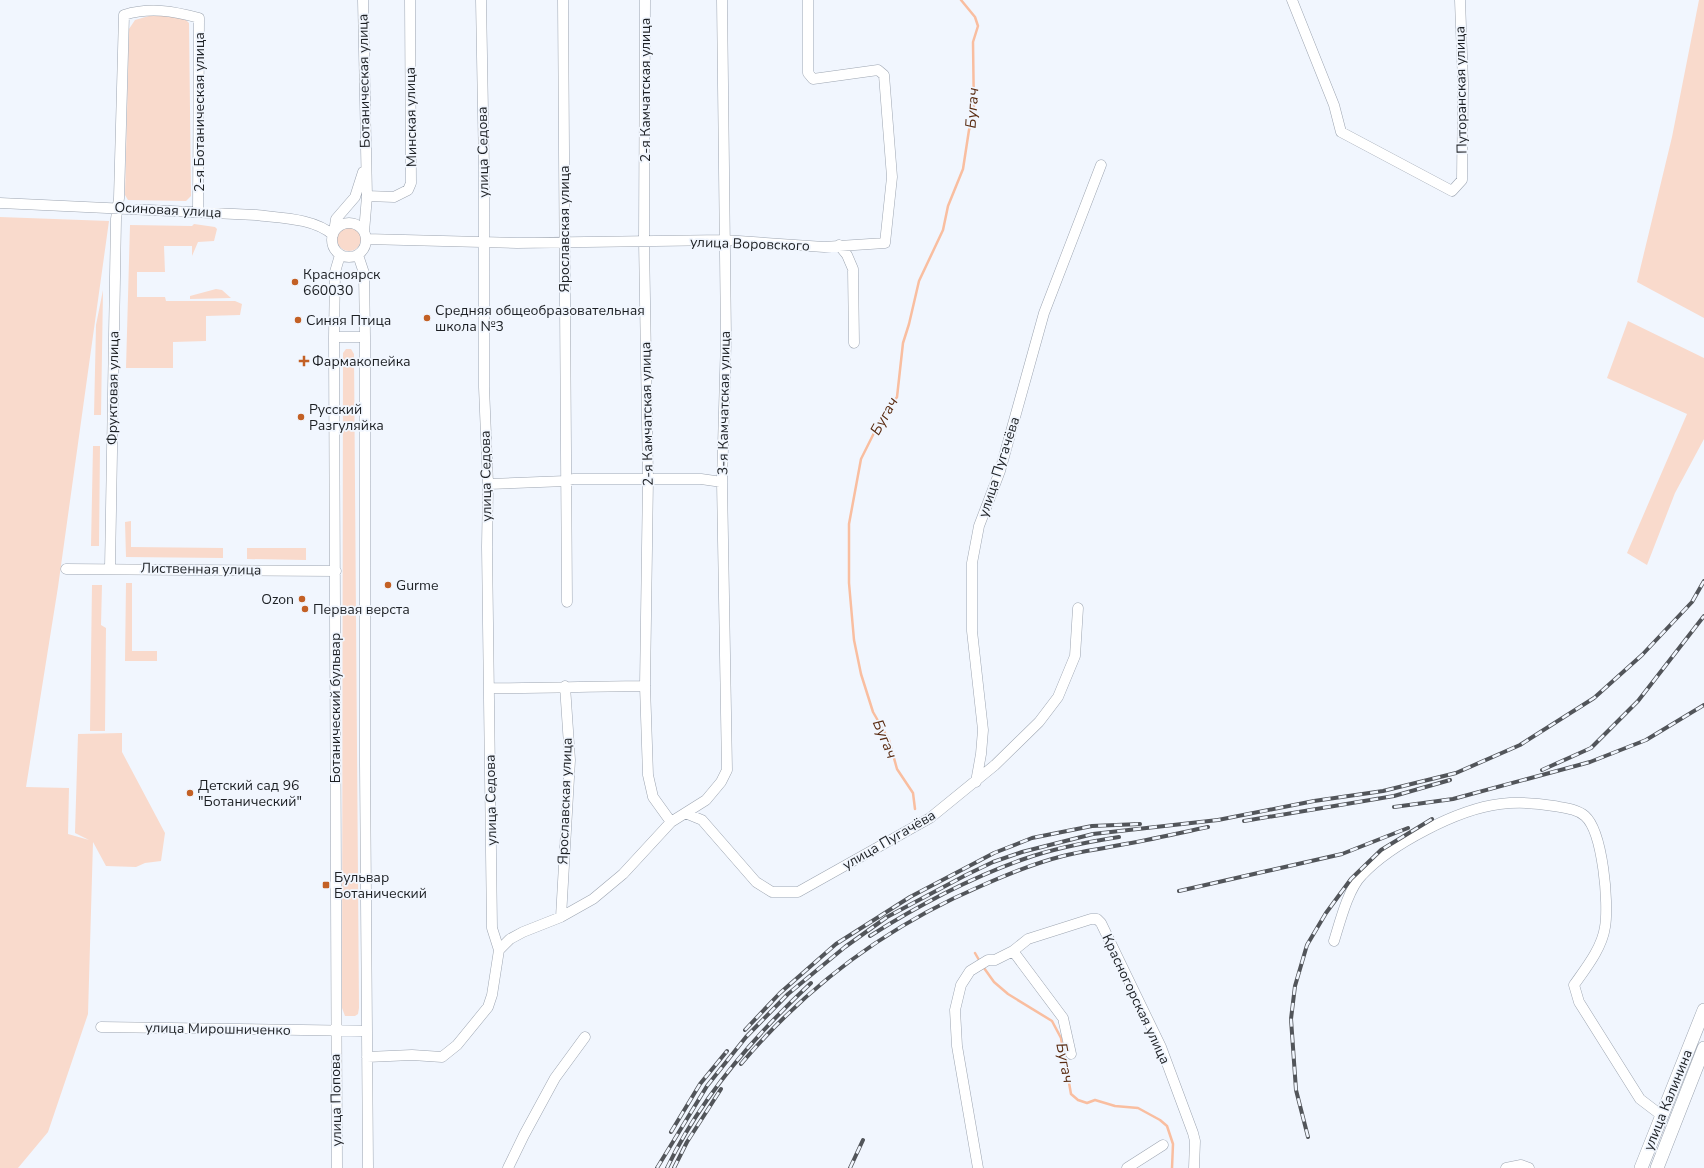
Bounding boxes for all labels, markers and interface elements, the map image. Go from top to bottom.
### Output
street label: Ботаническая улица [353,14,375,148]
street label: 2-я Камчатская улица [636,18,655,162]
street label: Путоранская улица [1450,26,1472,154]
street label: 2-я Ботаническая улица [190,32,209,192]
street label: Минская улица [401,67,421,167]
water label: Бугач [961,87,983,129]
street label: улица Седова [473,106,493,198]
street label: Ярославская улица [555,165,574,293]
street label: Осиновая улица [114,198,222,222]
street label: улица Воровского [690,232,810,256]
place label: Красноярск 660030 [303,265,381,300]
marker: Красноярск 660030 [290,277,300,287]
place label: Средняя общеобразовательная школа №3 [435,301,645,336]
place label: Синяя Птица [306,311,391,330]
marker: Средняя общеобразовательная школа №3 [422,313,432,323]
marker: Синяя Птица [293,315,303,325]
street label: Фруктовая улица [103,331,123,445]
street label: 3-я Камчатская улица [713,331,735,475]
street label: 2-я Камчатская улица [636,342,658,486]
place label: Фармакопейка [312,352,411,371]
marker: Фармакопейка [299,356,309,366]
water label: Бугач [865,393,903,439]
place label: Русский Разгуляйка [309,400,384,435]
marker: Русский Разгуляйка [296,412,306,422]
street label: улица Пугачёва [974,414,1024,520]
street label: улица Седова [476,430,496,522]
street label: Лиственная улица [140,558,262,580]
place label: Gurme [396,576,438,595]
marker: Gurme [383,580,393,590]
place label: Ozon [261,590,294,609]
marker: Ozon [297,594,307,604]
place label: Первая верста [313,600,410,619]
marker: Первая верста [300,604,310,614]
street label: Ботанический бульвар [326,633,345,783]
water label: Бугач [868,716,902,762]
street label: Ярославская улица [553,737,577,865]
street label: улица Седова [481,754,501,846]
place label: Детский сад 96 "Ботанический" [198,776,302,811]
marker: Детский сад 96 "Ботанический" [185,788,195,798]
street label: улица Пугачёва [839,806,939,874]
place label: Бульвар Ботанический [334,868,427,903]
marker: Бульвар Ботанический [321,880,331,890]
street label: Красногорская улица [1097,931,1175,1067]
street label: улица Мирошниченко [145,1018,291,1040]
water label: Бугач [1051,1041,1079,1085]
street label: улица Калинина [1639,1047,1697,1153]
street label: улица Попова [326,1054,346,1146]

